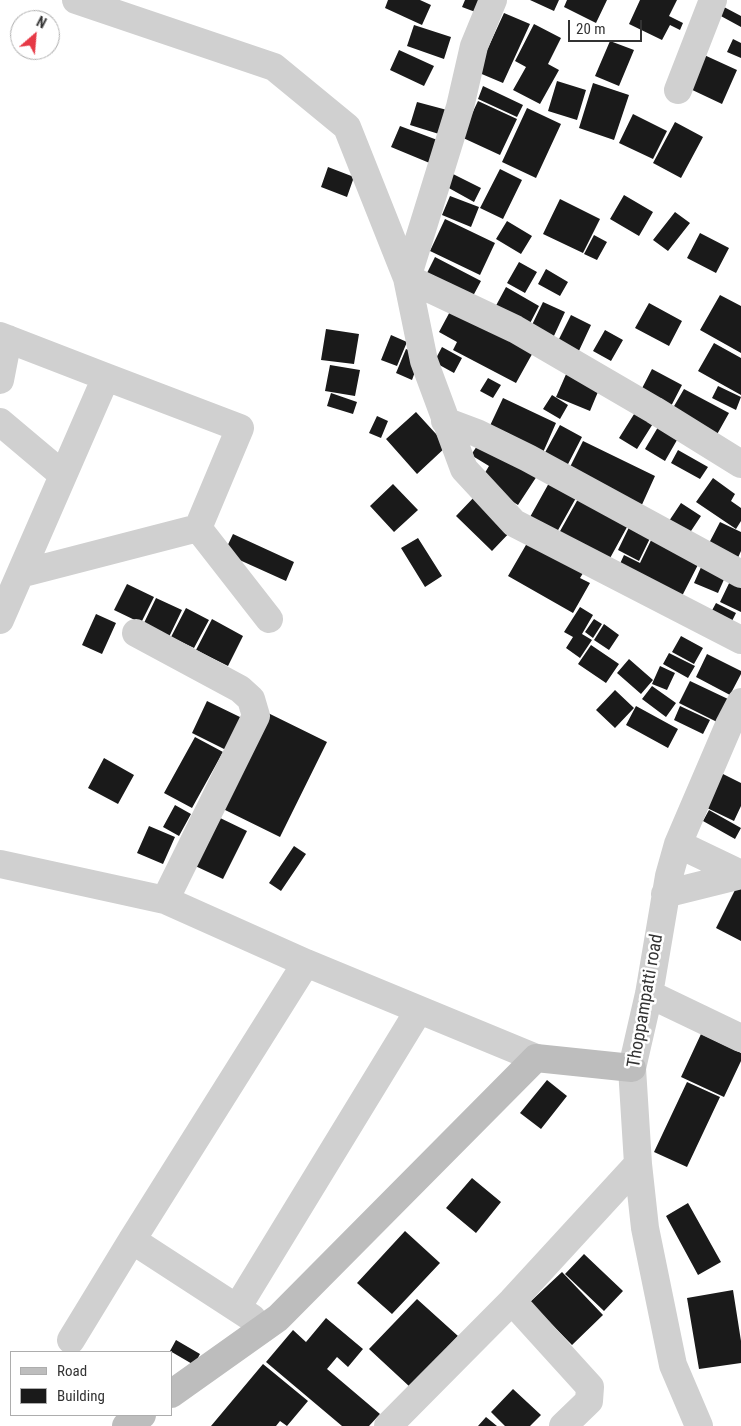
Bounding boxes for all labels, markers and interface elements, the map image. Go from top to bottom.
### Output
north arrow [10,10,60,60]
scale bar [571,10,645,42]
text: N [34,13,49,32]
text: 20 m [576,20,606,38]
street label: Thoppampatti road [624,932,668,1070]
legend [10,1351,172,1416]
text: Road [57,1362,87,1380]
text: Building [57,1387,105,1405]

